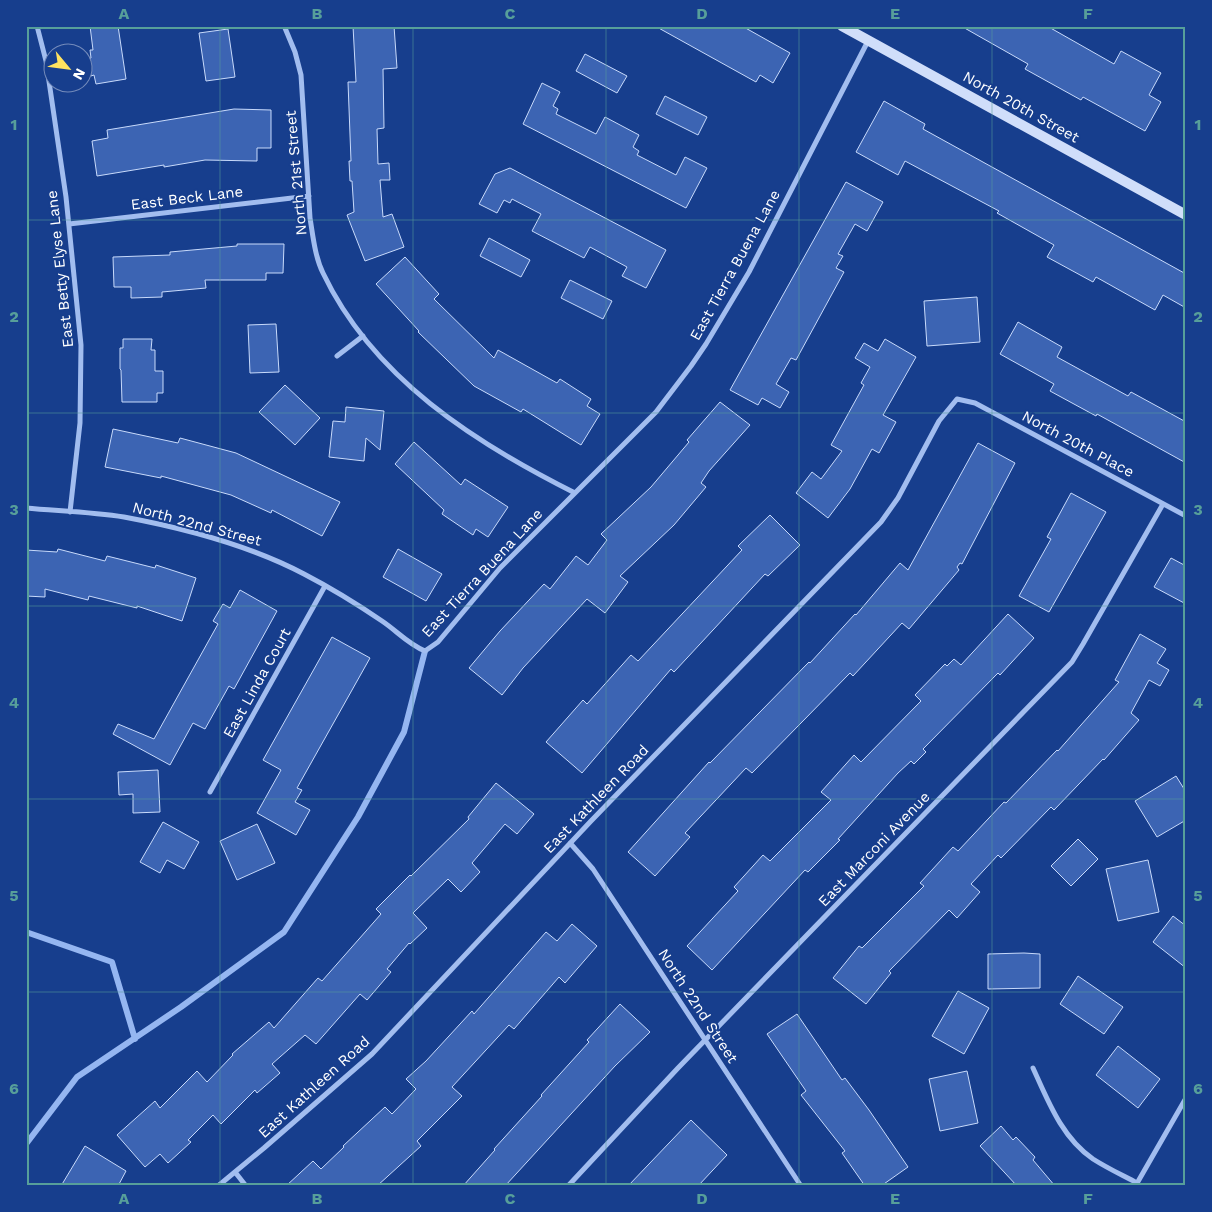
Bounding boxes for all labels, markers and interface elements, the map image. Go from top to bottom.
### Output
text: A [119,4,130,23]
text: B [312,4,323,23]
text: C [505,4,516,23]
text: D [696,4,708,23]
text: E [890,4,900,23]
text: F [1083,4,1093,23]
north arrow [42,42,92,92]
text: N [70,66,89,83]
street label: North 20th Street [960,68,1083,147]
street label: North 21st Street [282,109,310,236]
text: 1 [11,115,17,134]
text: 1 [1195,115,1201,134]
street label: East Beck Lane [130,182,244,214]
street label: East Tierra Buena Lane [686,187,784,343]
street label: East Betty Elyse Lane [43,189,77,349]
text: 2 [9,307,19,326]
text: 2 [1193,307,1203,326]
street label: North 20th Place [1019,407,1137,481]
street label: North 22nd Street [131,498,264,550]
text: 3 [9,500,19,519]
text: 3 [1193,500,1203,519]
street label: East Tierra Buena Lane [418,505,546,641]
street label: East Linda Court [219,624,295,741]
text: 4 [9,693,19,712]
text: 4 [1193,693,1203,712]
street label: East Kathleen Road [540,741,652,857]
street label: East Marconi Avenue [814,788,934,910]
text: 5 [9,886,19,905]
text: 5 [1193,886,1203,905]
street label: North 22nd Street [654,945,742,1067]
street label: East Kathleen Road [255,1032,373,1142]
text: 6 [9,1079,19,1098]
text: 6 [1193,1079,1203,1098]
text: A [119,1189,130,1208]
text: B [312,1189,323,1208]
text: C [505,1189,516,1208]
text: D [696,1189,708,1208]
text: E [890,1189,900,1208]
text: F [1083,1189,1093,1208]

